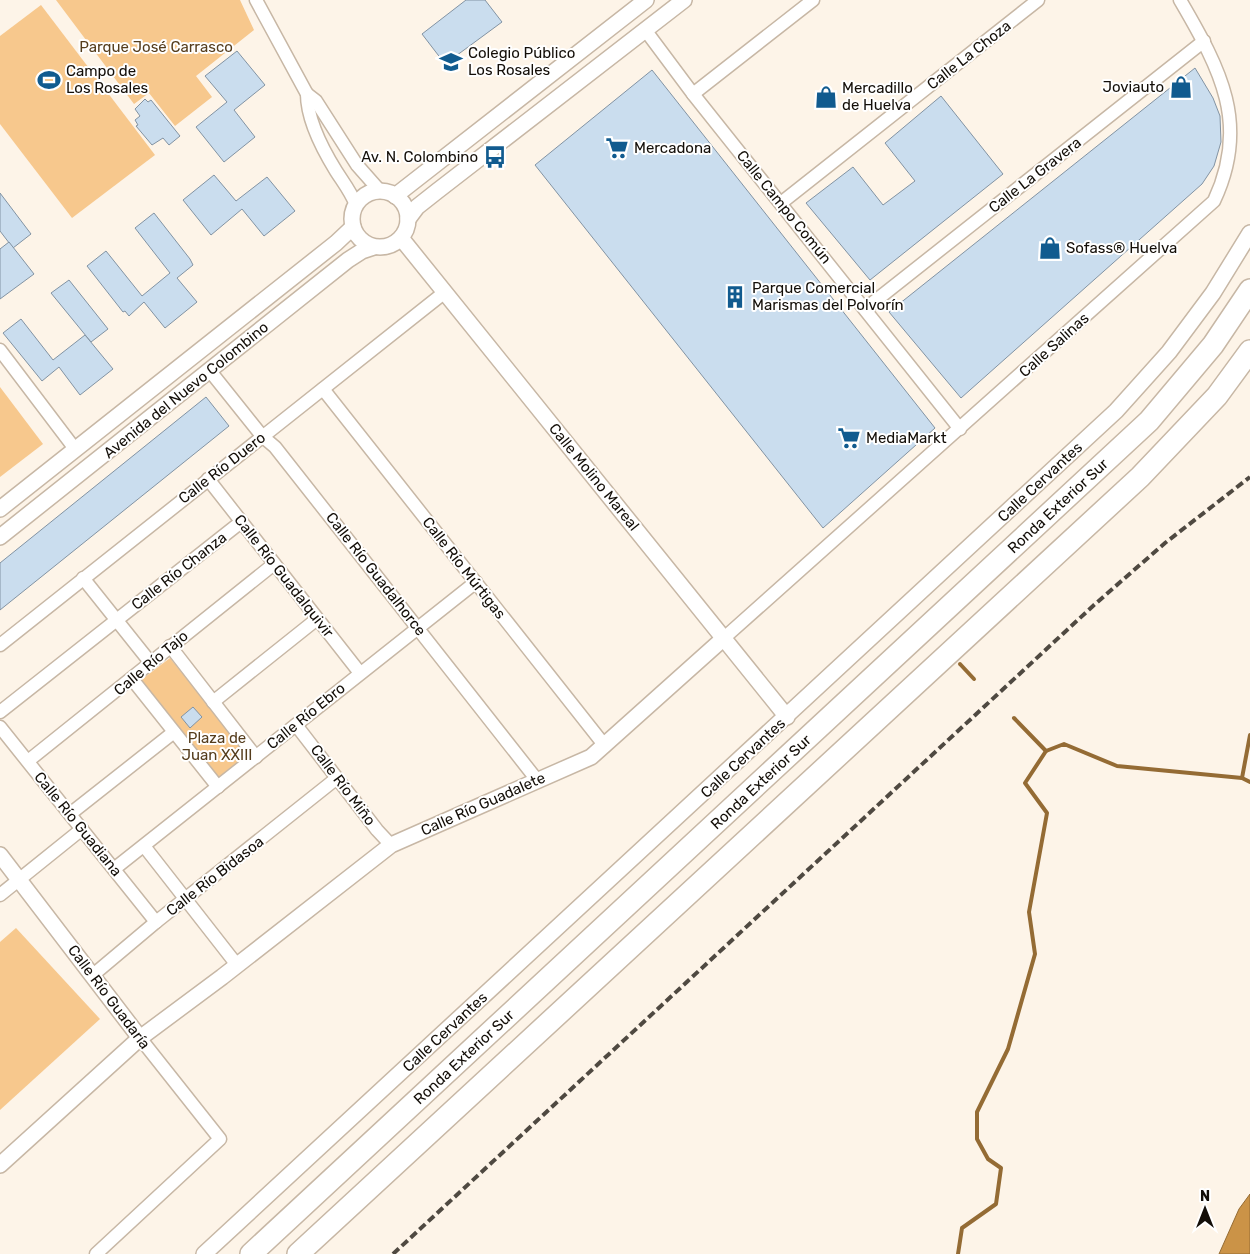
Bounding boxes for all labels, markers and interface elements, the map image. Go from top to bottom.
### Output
street label: Calle La Choza [923,17,1015,93]
park label: Parque José Carrasco [79,38,233,56]
place label: Colegio Público Los Rosales [468,44,575,79]
school or university icon: Colegio Público Los Rosales [438,49,464,75]
place label: Campo de Los Rosales [66,62,149,97]
sports icon: Campo de Los Rosales [36,67,62,93]
shop icon: Joviauto [1168,74,1194,100]
place label: Joviauto [1102,78,1164,96]
place label: Mercadillo de Huelva [842,79,913,114]
shop icon: Mercadillo de Huelva [813,84,839,110]
street label: Calle La Gravera [985,133,1085,217]
supermarket icon: Mercadona [604,135,630,161]
place label: Mercadona [634,139,711,157]
bus stop icon: Av. N. Colombino [482,144,508,170]
street label: Calle Campo Común [733,147,835,267]
place label: Av. N. Colombino [361,148,478,166]
shop icon: Sofass® Huelva [1037,235,1063,261]
place label: Sofass® Huelva [1066,239,1177,257]
place label: Parque Comercial Marismas del Polvorín [752,279,904,314]
building icon: Parque Comercial Marismas del Polvorín [722,284,748,310]
street label: Calle Salinas [1015,309,1093,381]
street label: Avenida del Nuevo Colombino [100,318,272,462]
street label: Calle Molino Mareal [545,420,643,534]
supermarket icon: MediaMarkt [836,425,862,451]
street label: Calle Río Duero [175,428,269,508]
place label: MediaMarkt [866,429,947,447]
street label: Calle Cervantes [994,438,1086,526]
street label: Ronda Exterior Sur [1004,455,1112,557]
street label: Calle Río Guadalhorce [322,509,430,639]
street label: Calle Río Guadalquivir [230,511,338,641]
street label: Calle Río Múrtigas [419,513,510,623]
street label: Calle Río Chanza [128,528,230,614]
street label: Calle Río Tajo [110,627,192,699]
street label: Calle Río Ebro [263,679,349,753]
street label: Calle Cervantes [697,714,789,802]
park label: Plaza de Juan XXIII [182,729,252,764]
street label: Ronda Exterior Sur [707,731,815,833]
street label: Calle Río Miño [307,741,379,829]
street label: Calle Río Guadiana [30,768,126,880]
street label: Calle Río Guadalete [418,768,548,840]
street label: Calle Río Bidasoa [163,832,267,920]
street label: Calle Río Guadaría [64,941,154,1053]
street label: Calle Cervantes [399,988,491,1076]
street label: Ronda Exterior Sur [410,1006,518,1108]
north arrow [1180,1184,1230,1234]
text: N [1200,1188,1210,1205]

